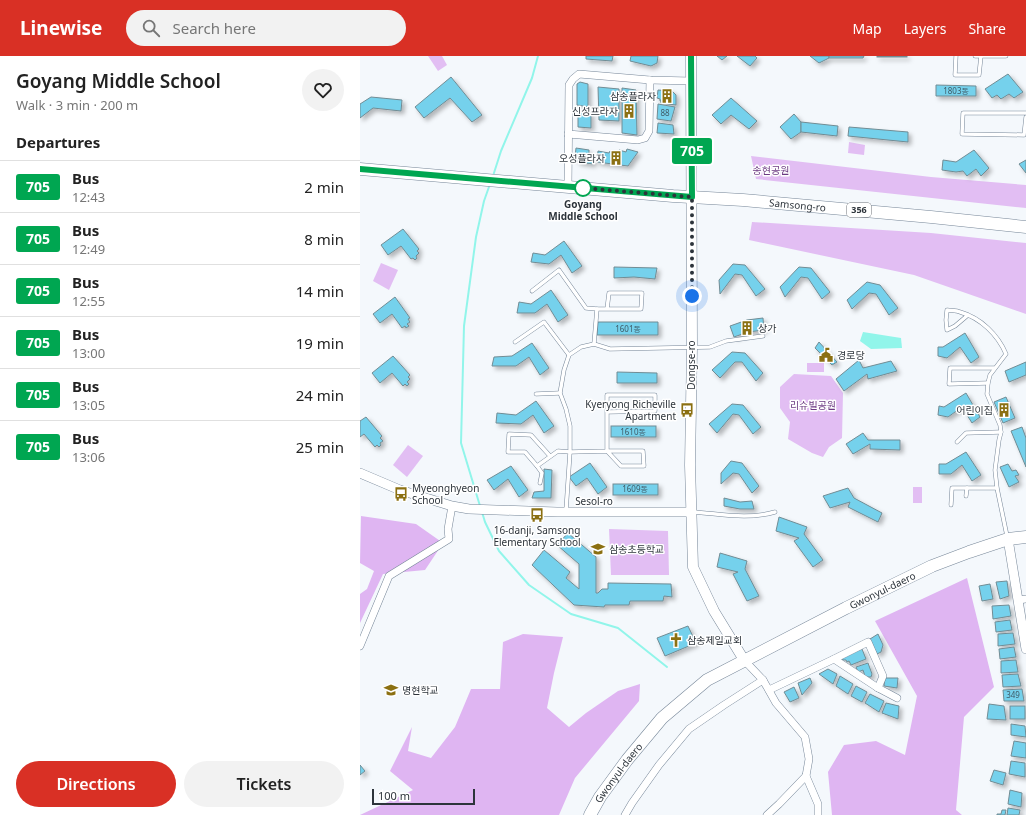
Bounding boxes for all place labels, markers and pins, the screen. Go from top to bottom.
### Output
building icon: 삼송플라자 [659,88,675,104]
place label: 삼송플라자 [610,89,657,103]
building icon: 신성프라자 [621,103,637,119]
place label: 신성프라자 [572,104,619,118]
building icon: 오성플라자 [608,150,624,166]
place label: 오성플라자 [559,151,606,165]
marker: Goyang Middle School [574,179,592,197]
place label: Goyang Middle School [548,197,618,223]
building icon: 상가 [739,320,755,336]
place label: 상가 [758,321,776,335]
public building icon: 경로당 [818,347,834,363]
place label: 경로당 [837,348,865,362]
place label: Kyeryong Richeville Apartment [585,397,676,423]
bus stop icon: Kyeryong Richeville Apartment [679,402,695,418]
building icon: 어린이집 [996,402,1012,418]
place label: 어린이집 [956,403,993,417]
place label: Myeonghyeon School [412,481,479,507]
bus stop icon: Myeonghyeon School [393,486,409,502]
bus stop icon: 16-danji, Samsong Elementary School [529,507,545,523]
place label: 16-danji, Samsong Elementary School [493,523,581,549]
school or university icon: 삼송초등학교 [590,541,606,557]
place label: 삼송초등학교 [609,542,664,556]
church icon: 삼송제일교회 [668,632,684,648]
place label: 삼송제일교회 [687,633,742,647]
school or university icon: 명현학교 [383,682,399,698]
place label: 명현학교 [402,683,439,697]

